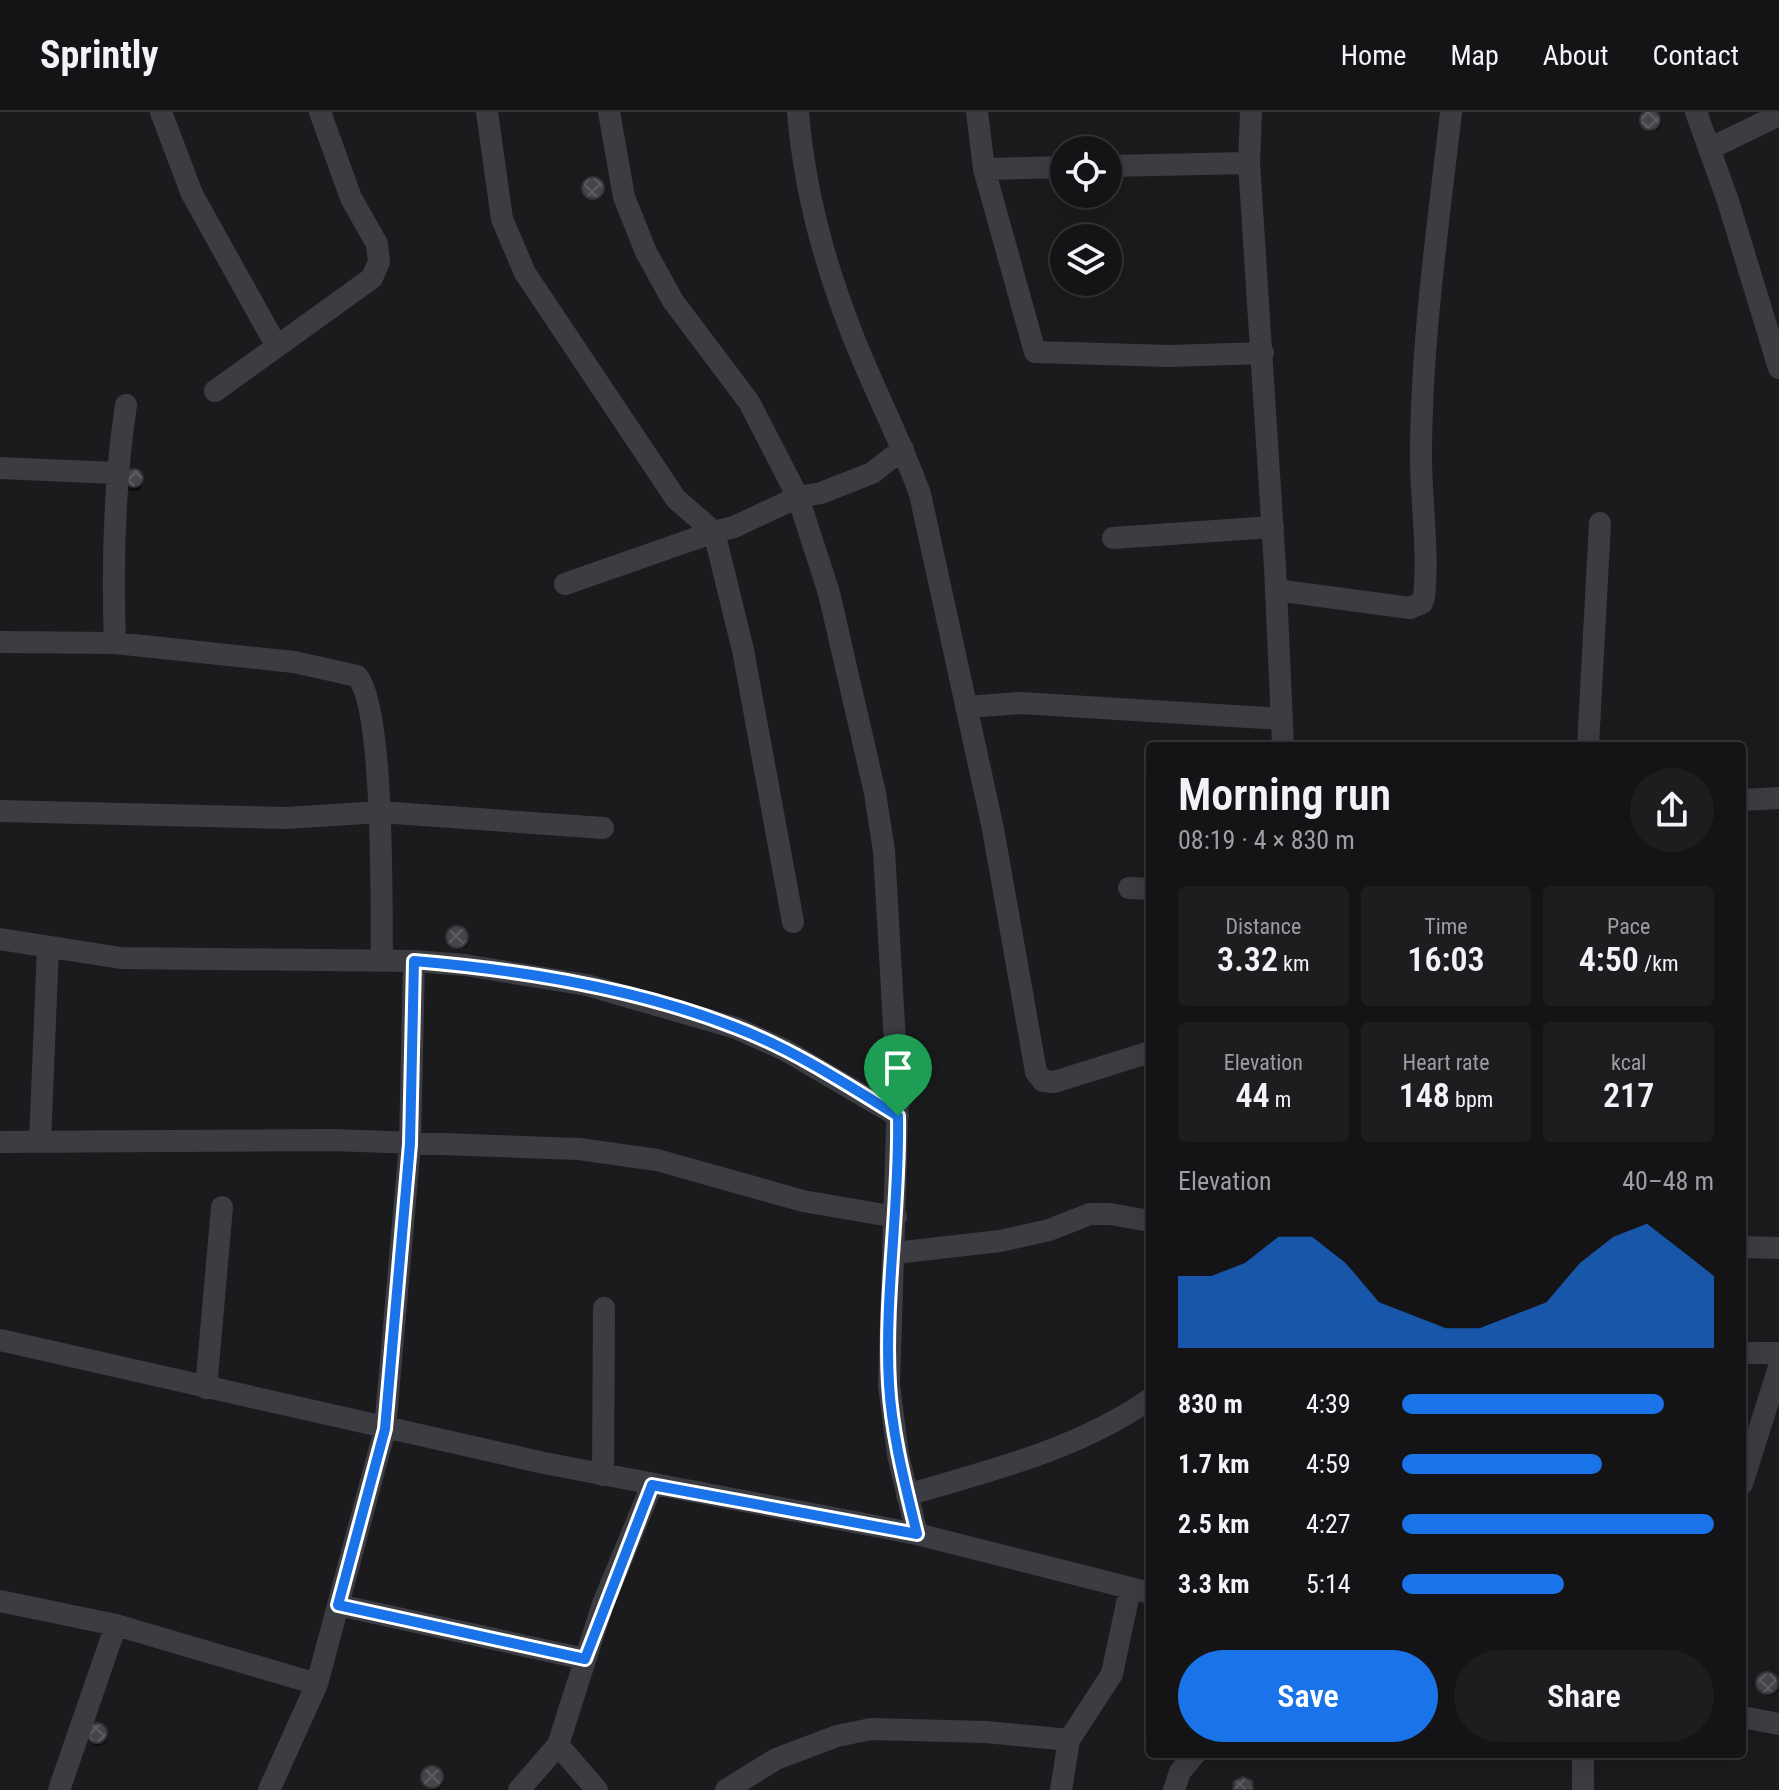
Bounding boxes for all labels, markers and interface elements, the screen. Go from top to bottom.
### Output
text: Sprintly [40,33,158,77]
text: Home [1341,39,1406,72]
text: Map [1450,39,1499,72]
text: About [1543,39,1609,72]
text: Contact [1653,39,1739,72]
map controls [1050,136,1122,296]
button: locate [1050,136,1122,208]
button: layers [1050,224,1122,296]
button: share [1630,768,1714,852]
text: Morning run [1178,769,1391,821]
text: 08:19 · 4 × 830 m [1178,825,1355,855]
text: Distance [1225,914,1301,939]
text: Time [1424,914,1468,939]
text: Pace [1607,914,1650,939]
text: 3.32 [1217,939,1278,979]
text: 16:03 [1407,939,1485,979]
text: 4:50 [1579,939,1639,979]
text: km [1278,951,1310,976]
text: /km [1639,951,1679,976]
pin [864,1034,932,1116]
icon: arrive [876,1046,920,1090]
text: Elevation [1224,1050,1303,1075]
text: Heart rate [1403,1050,1489,1075]
text: kcal [1611,1050,1646,1075]
text: 44 [1235,1075,1270,1115]
text: 148 [1399,1075,1450,1115]
text: 217 [1603,1075,1654,1115]
text: m [1270,1087,1291,1112]
text: bpm [1450,1087,1493,1112]
text: Elevation [1178,1166,1272,1196]
text: 40–48 m [1622,1166,1714,1196]
text: 830 m [1178,1389,1243,1419]
text: 4:39 [1306,1389,1351,1419]
text: 1.7 km [1178,1449,1250,1479]
text: 4:59 [1306,1449,1351,1479]
text: 2.5 km [1178,1509,1250,1539]
text: 4:27 [1306,1509,1351,1539]
text: 3.3 km [1178,1569,1250,1599]
text: 5:14 [1306,1569,1351,1599]
button: Save [1178,1650,1438,1742]
button: Share [1454,1650,1714,1742]

